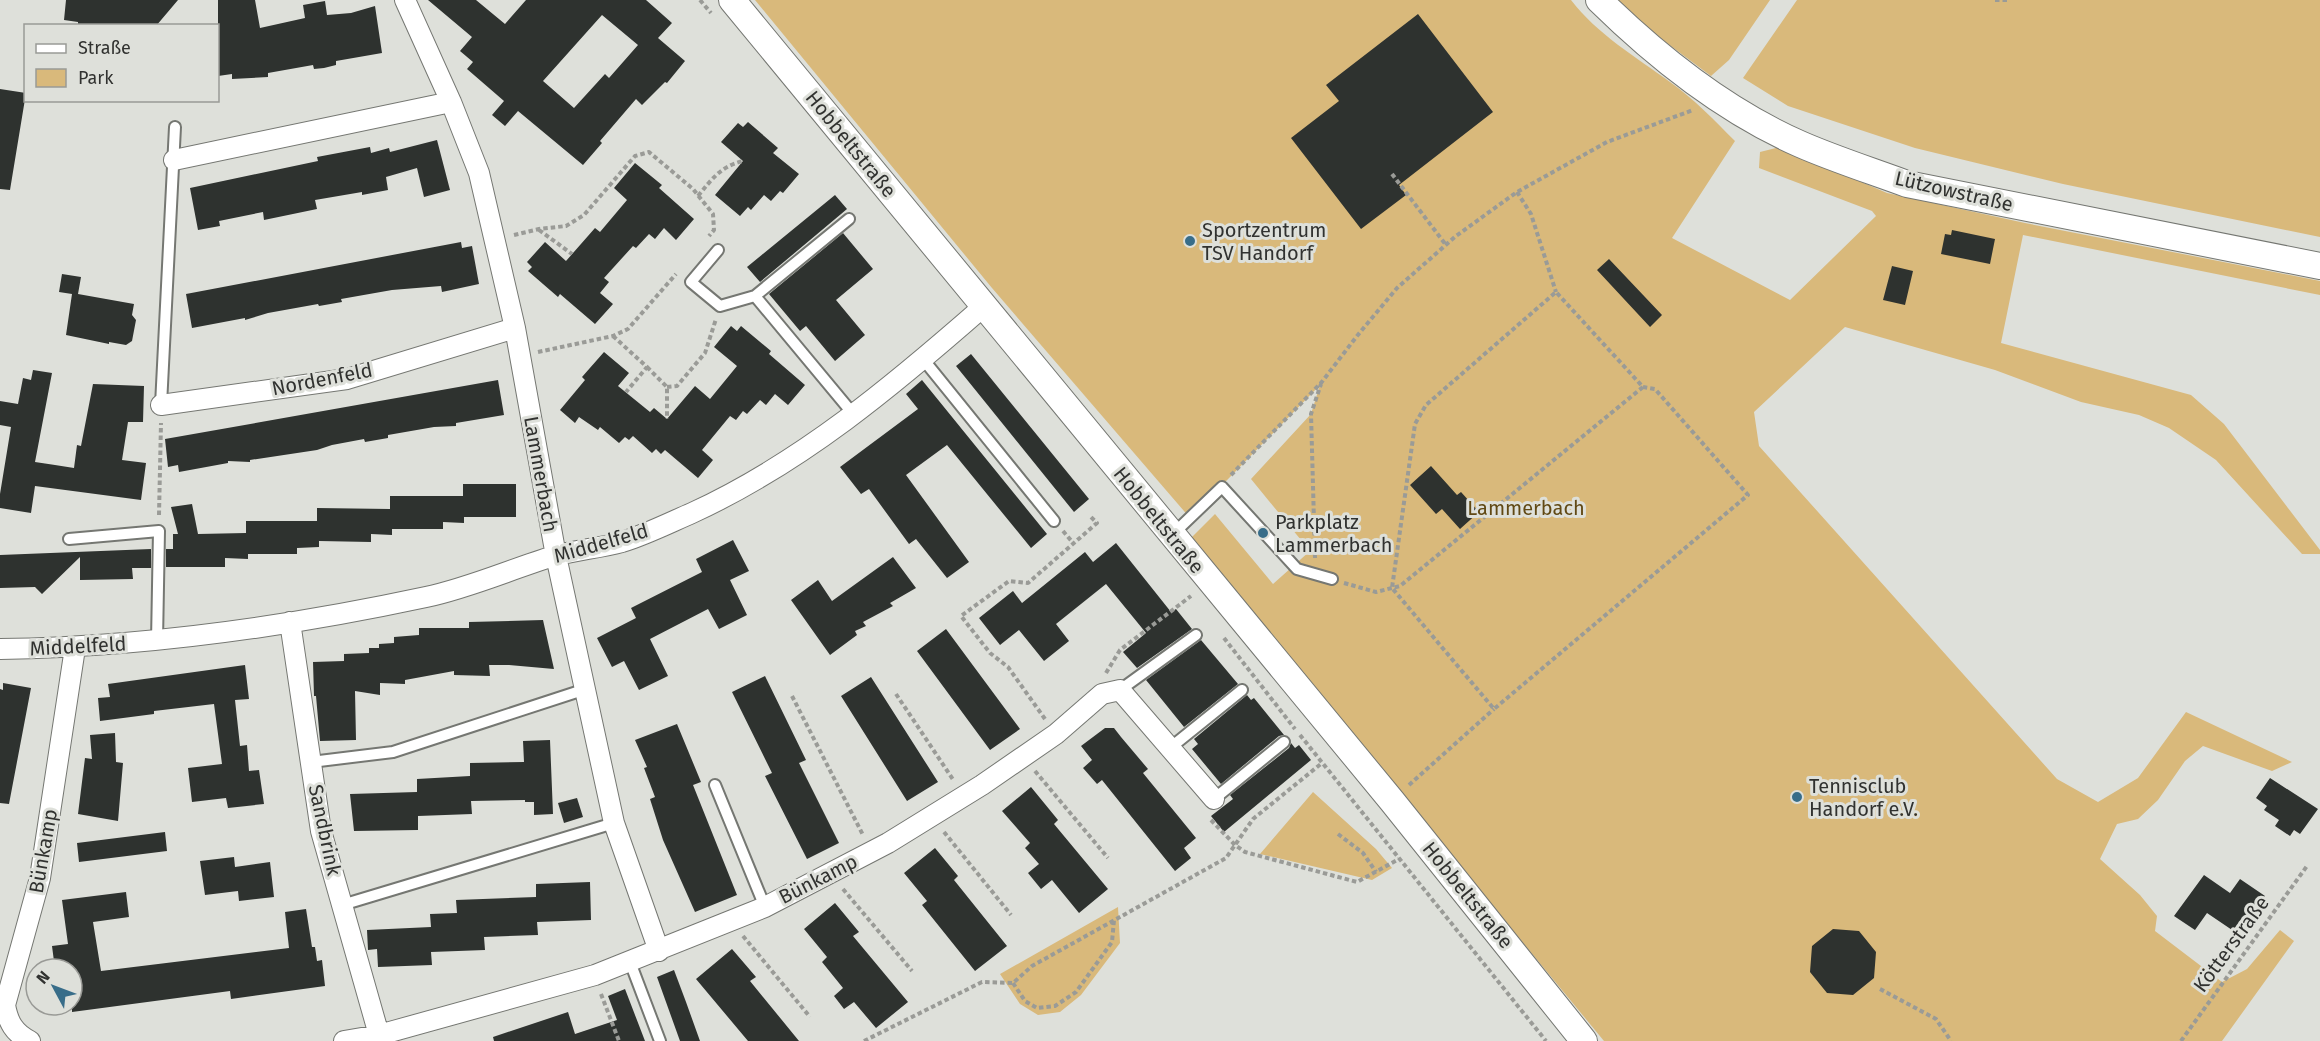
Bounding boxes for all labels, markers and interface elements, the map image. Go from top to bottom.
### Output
legend [24,24,219,102]
text: Straße [78,37,131,59]
text: Park [78,67,114,89]
street label: Hobbeltstraße [801,86,901,202]
street label: Lützowstraße [1893,166,2015,216]
place label: Sportzentrum TSV Handorf [1202,218,1326,265]
marker: Sportzentrum TSV Handorf [1183,234,1197,248]
street label: Nordenfeld [270,357,374,401]
street label: Lammerbach [519,414,563,534]
street label: Hobbeltstraße [1109,462,1209,578]
park label: Lammerbach [1467,496,1585,520]
place label: Parkplatz Lammerbach [1275,510,1392,557]
street label: Middelfeld [551,518,651,568]
marker: Parkplatz Lammerbach [1256,526,1270,540]
street label: Middelfeld [29,631,127,661]
place label: Tennisclub Handorf e.V. [1809,774,1918,821]
street label: Sandbrink [304,782,347,879]
marker: Tennisclub Handorf e.V. [1790,790,1804,804]
street label: Bünkamp [24,807,62,895]
street label: Hobbeltstraße [1418,837,1518,953]
street label: Bünkamp [775,849,861,909]
street label: Kötterstraße [2188,891,2274,997]
north arrow [24,957,84,1017]
text: N [32,967,54,988]

